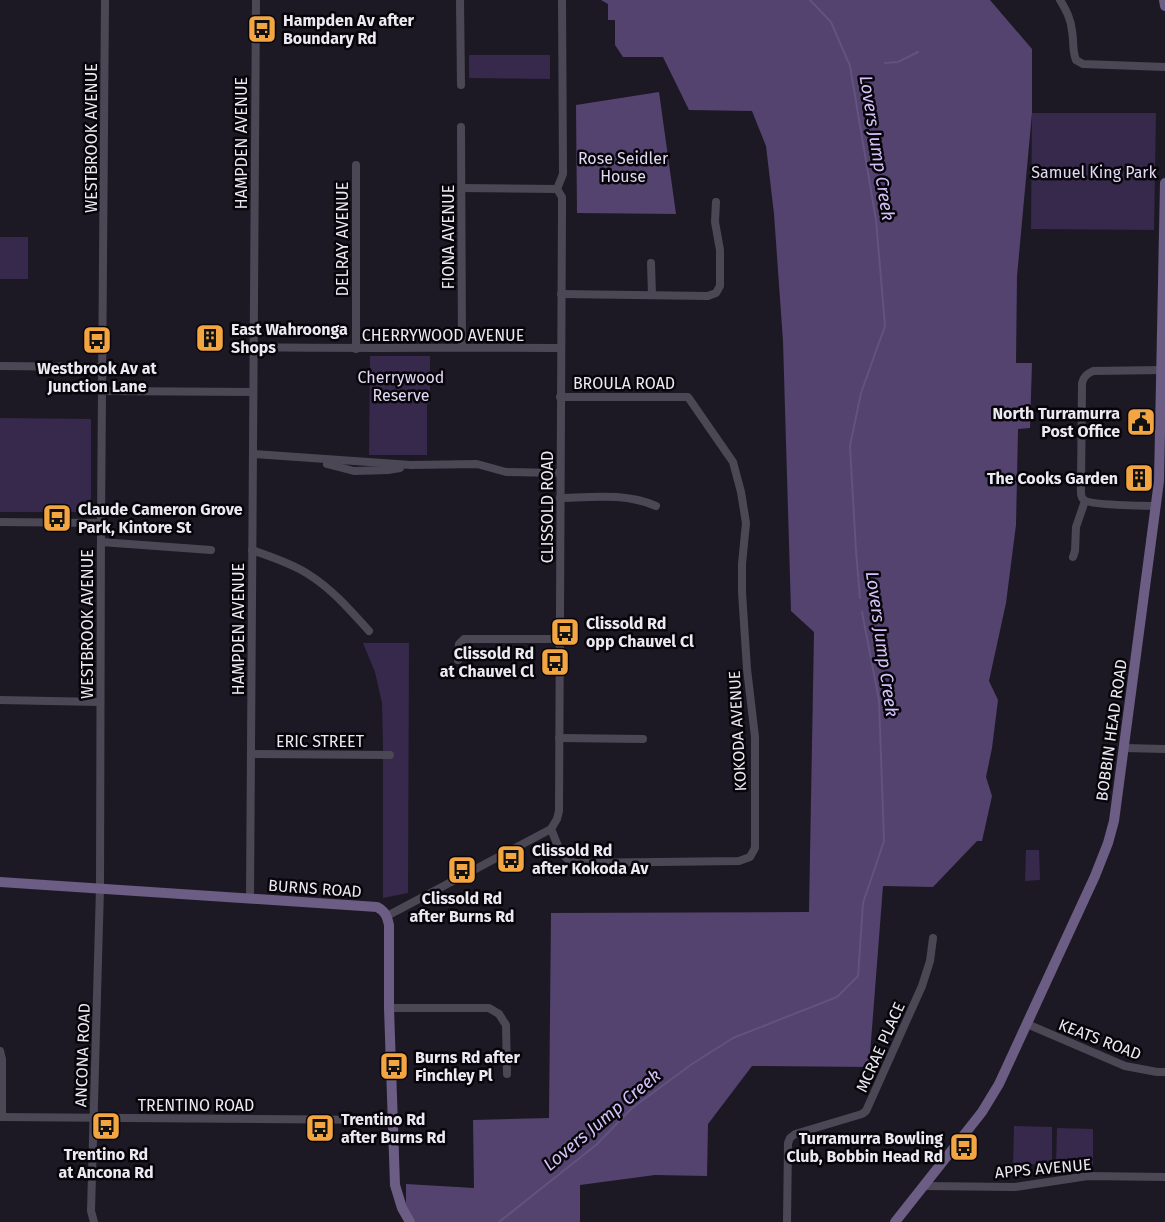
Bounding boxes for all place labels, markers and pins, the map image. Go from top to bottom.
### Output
place label: Hampden Av after Boundary Rd [283,11,415,48]
bus stop icon: Hampden Av after Boundary Rd [246,13,278,45]
place label: East Wahroonga Shops [231,320,348,357]
building icon: East Wahroonga Shops [194,322,226,354]
bus stop icon: Westbrook Av at Junction Lane [81,324,113,356]
place label: Westbrook Av at Junction Lane [37,359,157,396]
place label: North Turramurra Post Office [993,404,1120,441]
public building icon: North Turramurra Post Office [1125,406,1157,438]
building icon: The Cooks Garden [1123,462,1155,494]
place label: The Cooks Garden [987,469,1118,488]
place label: Claude Cameron Grove Park, Kintore St [78,500,243,537]
bus stop icon: Claude Cameron Grove Park, Kintore St [41,502,73,534]
place label: Clissold Rd opp Chauvel Cl [586,614,694,651]
bus stop icon: Clissold Rd opp Chauvel Cl [549,616,581,648]
place label: Clissold Rd at Chauvel Cl [440,644,534,681]
bus stop icon: Clissold Rd at Chauvel Cl [539,646,571,678]
place label: Clissold Rd after Kokoda Av [532,841,649,878]
bus stop icon: Clissold Rd after Kokoda Av [495,843,527,875]
bus stop icon: Clissold Rd after Burns Rd [446,854,478,886]
place label: Clissold Rd after Burns Rd [410,889,514,926]
place label: Burns Rd after Finchley Pl [415,1048,520,1085]
bus stop icon: Burns Rd after Finchley Pl [378,1050,410,1082]
bus stop icon: Trentino Rd at Ancona Rd [90,1110,122,1142]
place label: Trentino Rd after Burns Rd [341,1110,446,1147]
bus stop icon: Trentino Rd after Burns Rd [304,1112,336,1144]
place label: Turramurra Bowling Club, Bobbin Head Rd [786,1129,943,1166]
bus stop icon: Turramurra Bowling Club, Bobbin Head Rd [948,1131,980,1163]
place label: Trentino Rd at Ancona Rd [58,1145,154,1182]

